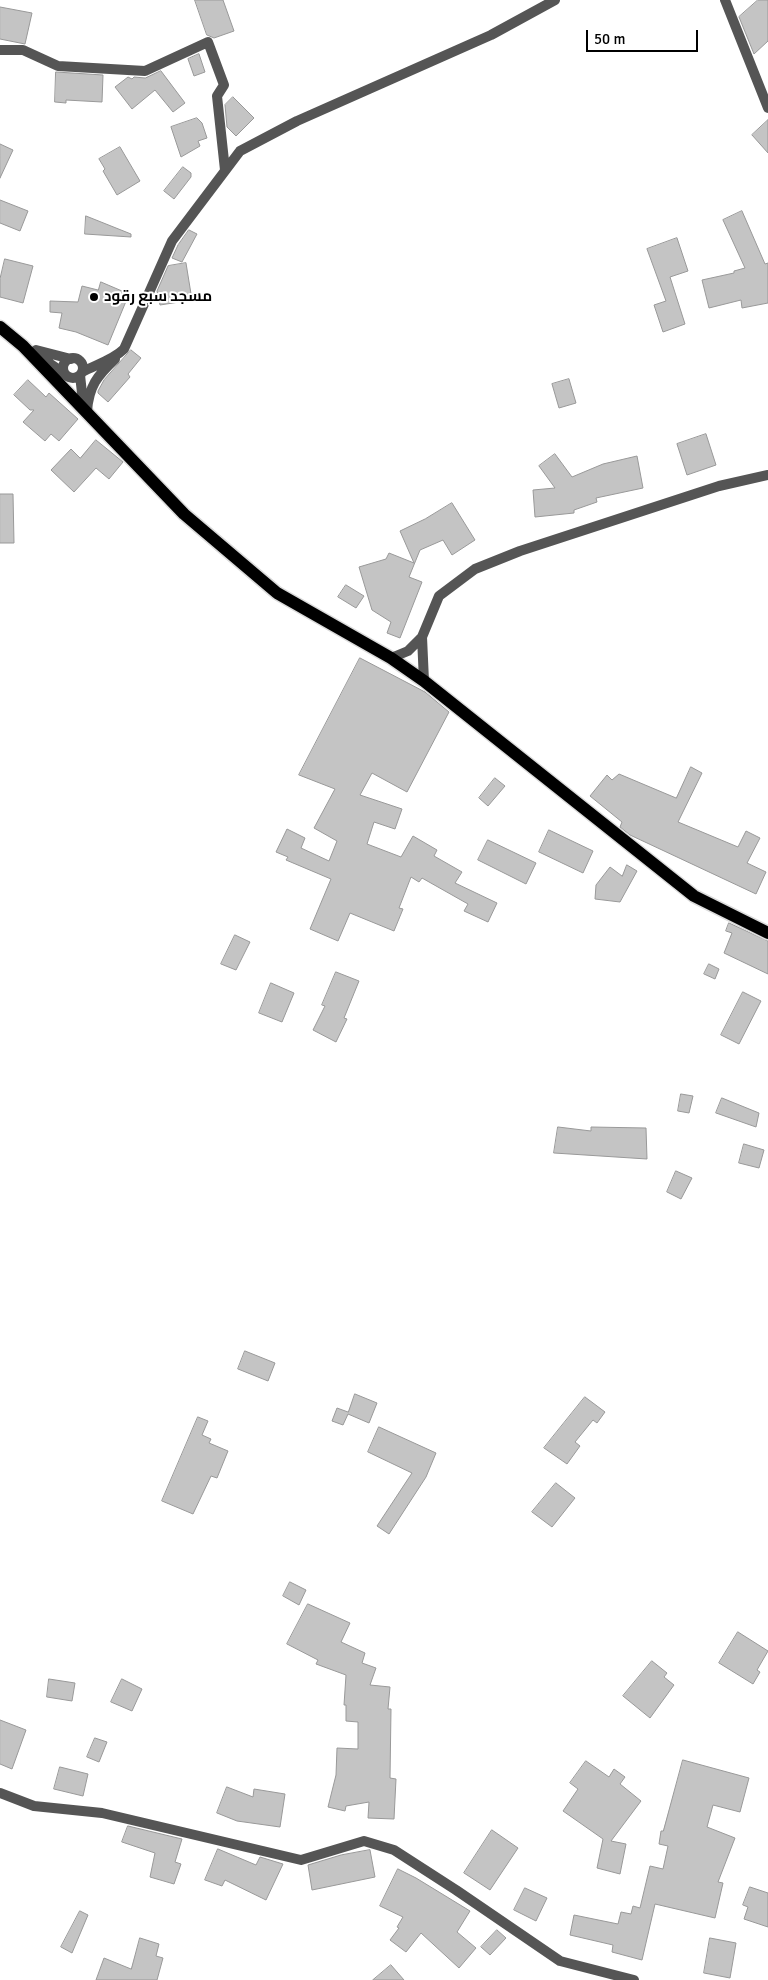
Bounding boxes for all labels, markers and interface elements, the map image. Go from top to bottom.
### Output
scale bar [588,20,700,52]
text: 50 m [594,30,625,48]
place label: مسجد سبع رقود [104,288,212,306]
marker: مسجد سبع رقود [88,291,100,303]

